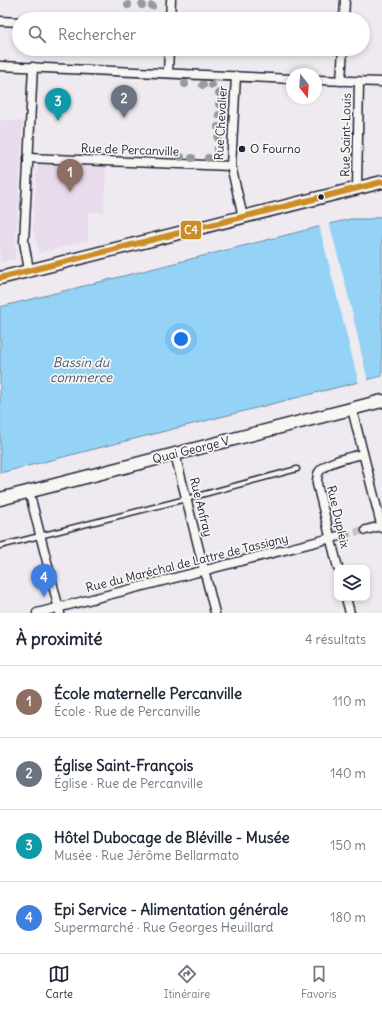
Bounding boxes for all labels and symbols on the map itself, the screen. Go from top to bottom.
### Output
north arrow [286,68,322,104]
pin: 2 [111,85,137,118]
street label: Rue Chevalier [211,85,230,161]
pin: 3 [45,88,71,121]
street label: Rue Saint-Louis [337,93,354,177]
street label: Rue de Percanville [81,140,179,159]
place label: O Fourno [250,141,301,156]
marker: O Fourno [237,144,247,154]
pin: 1 [57,159,83,192]
unlabelled marker [316,192,326,202]
line badge: C4 [180,220,202,240]
text: C4 [184,223,198,237]
your location [171,329,191,349]
water label: Bassin du commerce [50,354,113,386]
street label: Quai George V [151,433,231,466]
street label: Rue Anfray [187,476,216,538]
street label: Rue Dupleix [324,484,353,550]
street label: Rue du Maréchal de Lattre de Tassigny [84,530,290,595]
pin: 4 [31,564,57,597]

